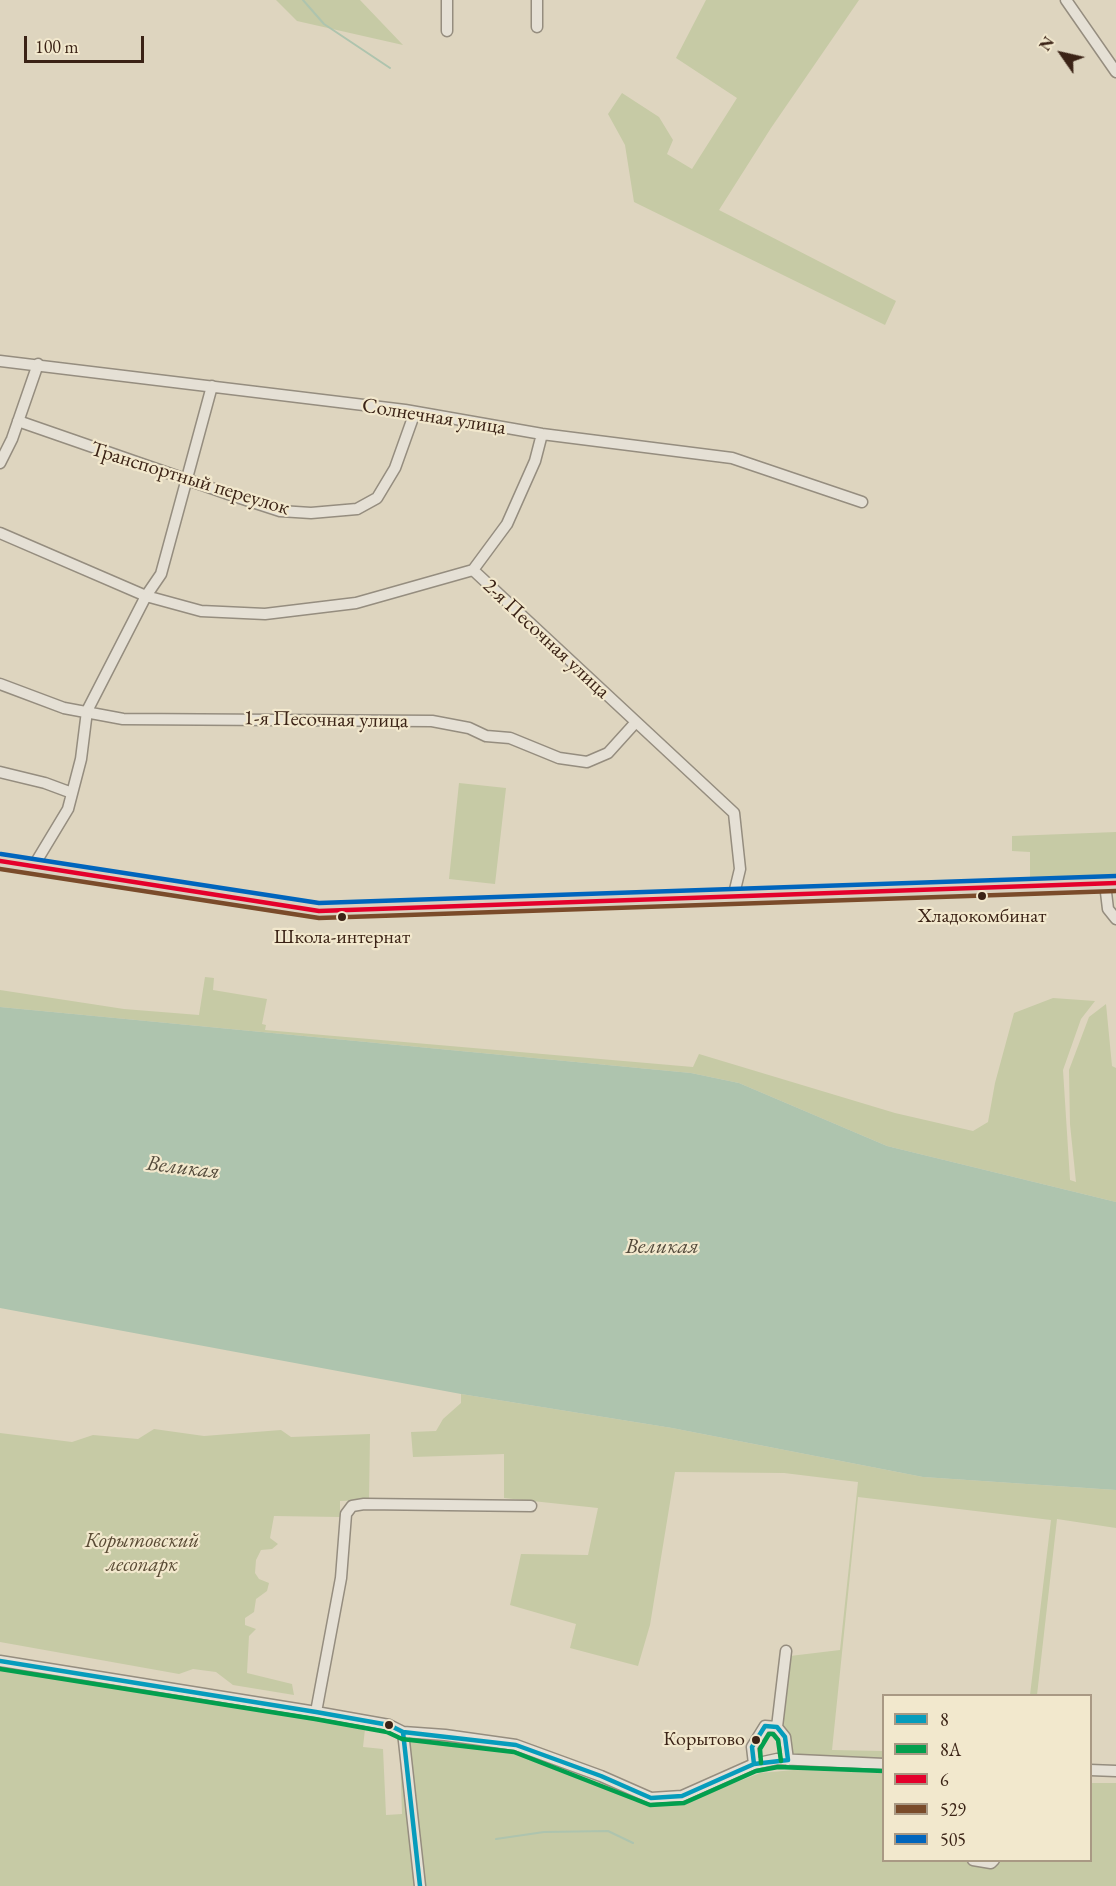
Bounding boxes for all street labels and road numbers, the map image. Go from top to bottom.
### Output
street label: Солнечная улица [360,393,508,441]
street label: Транспортный переулок [88,437,292,521]
street label: 2-я Песочная улица [477,574,615,704]
street label: 1-я Песочная улица [243,706,409,734]

